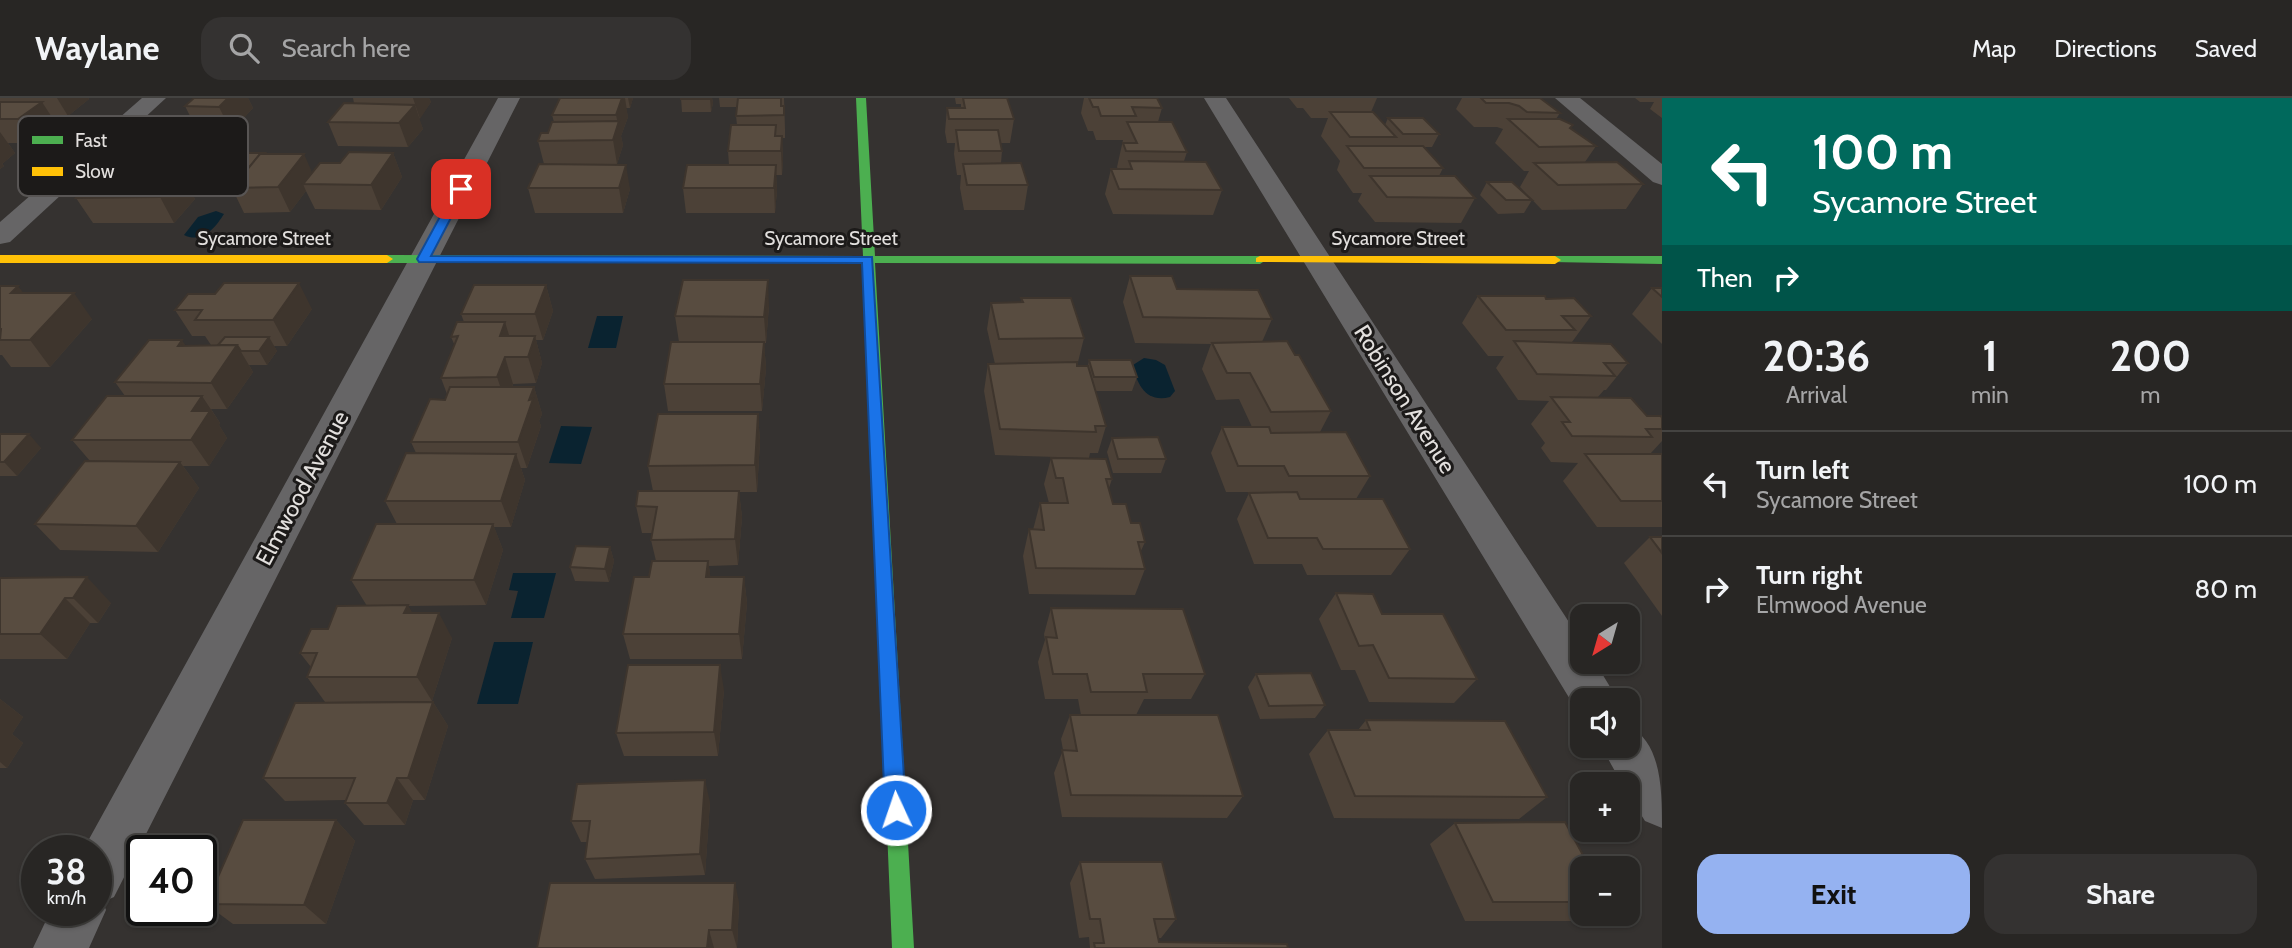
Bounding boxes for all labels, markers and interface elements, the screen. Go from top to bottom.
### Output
search box [201,17,691,80]
text: Waylane [35,28,159,68]
icon: search [225,29,263,67]
text: Search here [281,32,411,64]
text: Map [1972,34,2016,63]
text: Directions [2054,34,2157,63]
text: Saved [2195,34,2257,63]
legend [18,116,248,196]
text: 100 m [1812,122,1953,181]
icon: left [1697,126,1788,217]
text: Fast [75,129,108,152]
pin [431,159,491,219]
text: Slow [75,160,115,183]
icon: arrive [442,170,480,208]
text: Sycamore Street [1812,182,2037,221]
street label: Sycamore Street [197,227,331,250]
street label: Sycamore Street [764,227,898,250]
street label: Sycamore Street [1331,227,1465,250]
icon: right [1767,259,1805,297]
text: Then [1697,262,1753,294]
street label: Robinson Avenue [1348,320,1462,479]
text: 20:36 [1763,330,1870,382]
text: 1 [1982,330,1998,382]
text: 200 [2110,330,2191,382]
text: Arrival [1786,381,1847,409]
text: min [1971,381,2009,409]
text: m [2140,381,2161,409]
street label: Elmwood Avenue [250,406,355,570]
text: Turn left [1756,454,1849,486]
icon: left [1697,465,1735,503]
text: 100 m [2184,468,2257,500]
text: Sycamore Street [1756,486,1918,514]
text: Turn right [1756,559,1862,591]
icon: right [1697,570,1735,608]
text: 80 m [2194,573,2257,605]
text: Elmwood Avenue [1756,591,1927,619]
north arrow [1570,604,1640,674]
map controls [1570,604,1640,926]
button: sound [1570,688,1640,758]
button: + [1570,772,1640,842]
position arrow [859,773,933,847]
speed limit sign: 40 [126,835,217,926]
text: 38 [46,850,87,893]
button: Exit [1697,854,1970,934]
button: Share [1984,854,2257,934]
button: − [1570,856,1640,926]
text: km/h [47,887,86,909]

